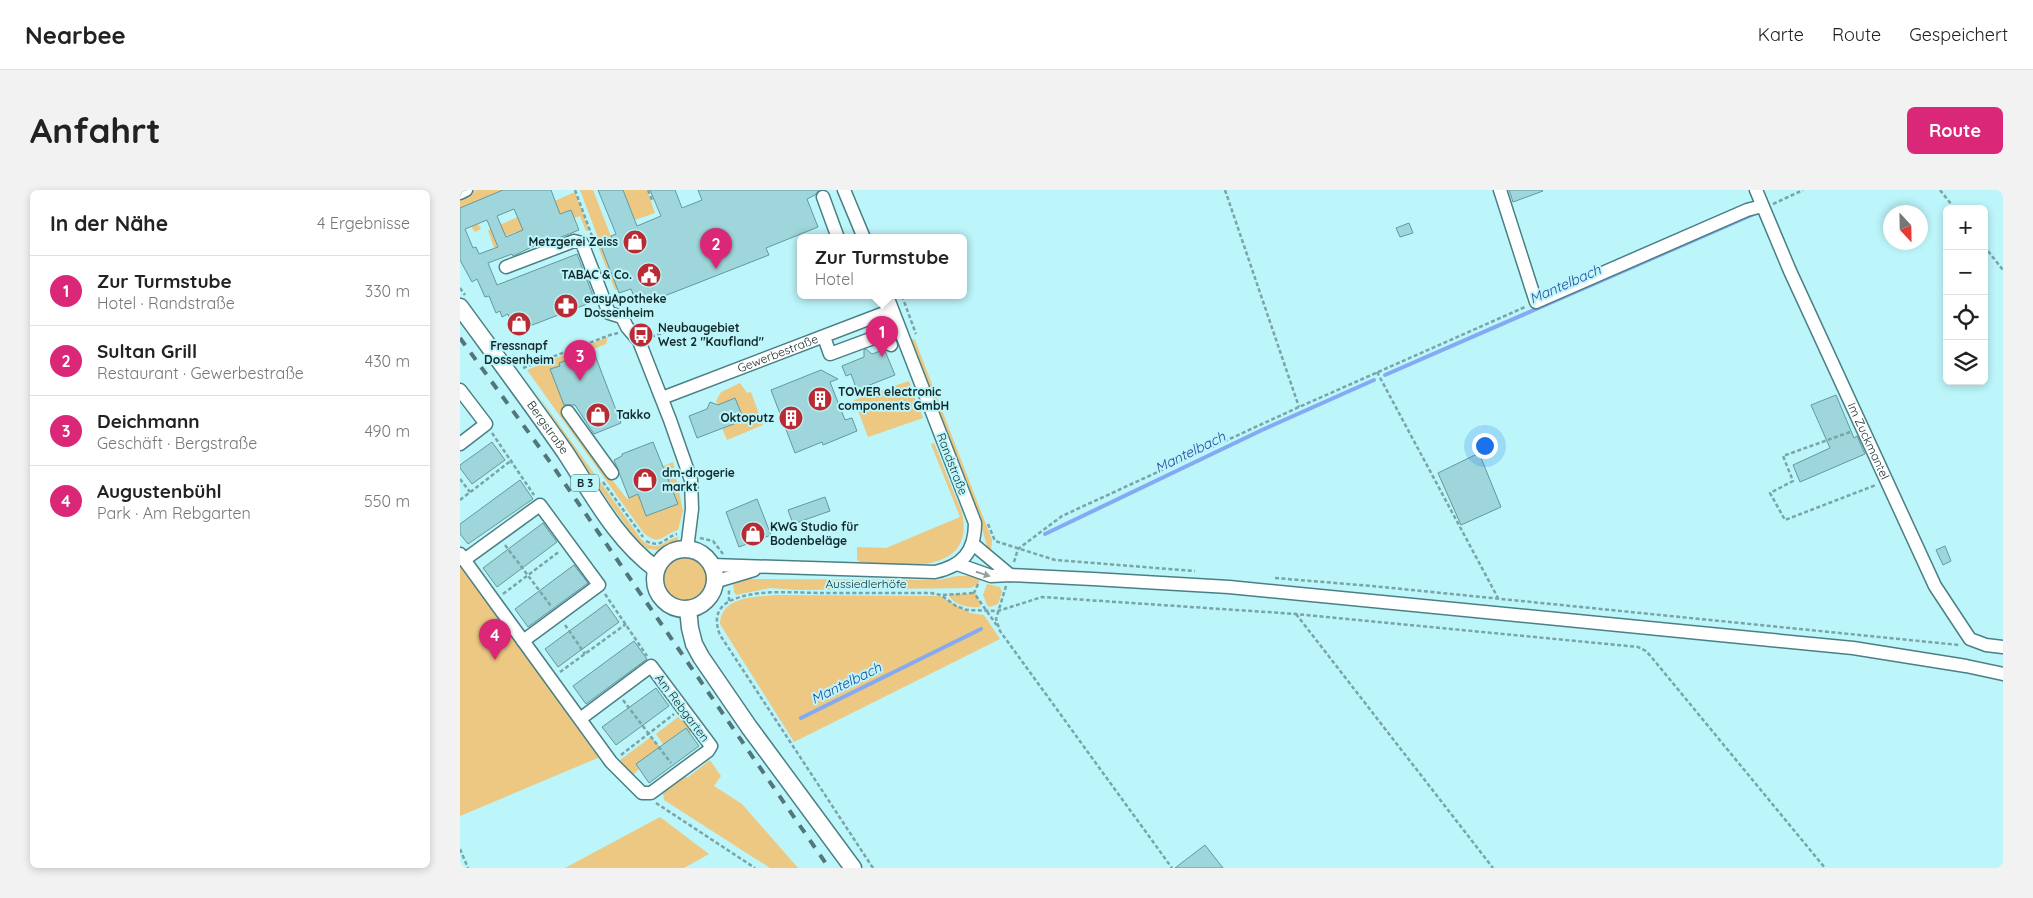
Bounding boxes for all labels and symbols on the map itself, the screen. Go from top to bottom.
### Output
north arrow [1883,205,1928,250]
pin: 2 [700,228,732,269]
shop icon: Metzgerei Zeiss [622,229,648,255]
place label: Metzgerei Zeiss [528,234,618,249]
water label: Mantelbach [1527,260,1604,308]
public building icon: TABAC & Co. [636,262,662,288]
place label: TABAC & Co. [561,267,632,282]
place label: easyApotheke Dossenheim [584,291,667,320]
pharmacy icon: easyApotheke Dossenheim [553,293,579,319]
shop icon: Fressnapf Dossenheim [506,311,532,337]
pin: 1 [866,316,898,357]
place label: Neubaugebiet West 2 "Kaufland" [658,320,764,349]
bus stop icon: Neubaugebiet West 2 "Kaufland" [628,322,654,348]
street label: Gewerbestraße [735,331,820,375]
place label: Fressnapf Dossenheim [484,338,554,367]
pin: 3 [564,340,596,381]
place label: TOWER electronic components GmbH [838,384,949,413]
building icon: TOWER electronic components GmbH [807,386,833,412]
street label: Bergstraße [524,398,572,457]
street label: Im Zuckmantel [1845,400,1893,482]
shop icon: Takko [585,402,611,428]
building icon: Oktoputz [778,405,804,431]
place label: Takko [616,407,651,422]
place label: Oktoputz [720,410,774,425]
water label: Mantelbach [1152,427,1229,477]
street label: Randstraße [934,431,971,497]
your location [1472,433,1498,459]
place label: dm-drogerie markt [662,465,735,494]
shop icon: dm-drogerie markt [632,467,658,493]
road number: B 3 [571,474,599,492]
place label: KWG Studio für Bodenbeläge [770,519,859,548]
shop icon: KWG Studio für Bodenbeläge [740,521,766,547]
one-way arrow [975,570,990,578]
street label: Aussiedlerhöfe [825,576,907,591]
pin: 4 [479,619,511,660]
water label: Mantelbach [808,658,885,708]
street label: Am Rebgarten [652,671,713,745]

